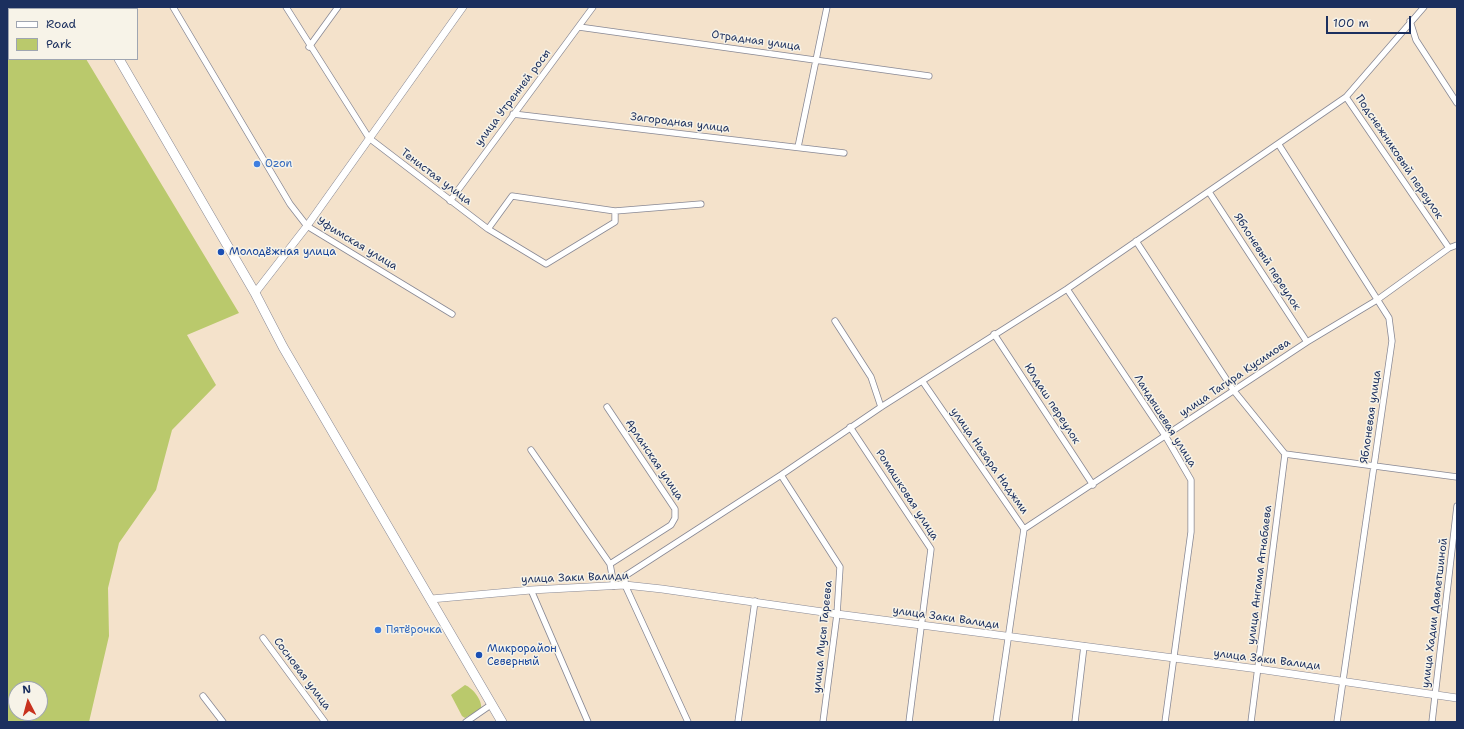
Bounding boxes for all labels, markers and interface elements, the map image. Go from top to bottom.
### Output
legend [8,8,138,60]
scale bar [1328,8,1413,34]
text: 100 m [1333,15,1369,31]
text: Road [46,16,76,32]
street label: Отрадная улица [711,28,801,54]
text: Park [46,36,72,52]
street label: улица Утренней росы [472,47,554,149]
street label: Подснежниковый переулок [1352,92,1446,222]
street label: Загородная улица [630,110,730,136]
street label: Тенистая улица [398,146,474,208]
place label: Ozon [265,157,292,171]
marker: Ozon [252,159,262,169]
street label: Яблоневый переулок [1231,211,1303,313]
street label: Уфимская улица [314,215,400,273]
place label: Молодёжная улица [229,245,336,259]
marker: Молодёжная улица [216,247,226,257]
street label: улица Тагира Кусимова [1177,336,1293,420]
street label: Юлдаш переулок [1021,361,1083,447]
street label: Яблоневая улица [1358,369,1384,465]
street label: Ландышевая улица [1131,372,1199,470]
street label: улица Назара Наджми [947,405,1031,517]
street label: Арланская улица [622,417,686,503]
street label: Ромашковая улица [873,447,941,543]
street label: улица Ангама Атнабаева [1245,505,1275,645]
street label: улица Хадии Давлетшиной [1419,537,1451,689]
street label: улица Заки Валиди [521,570,629,586]
street label: улица Мусы Гареева [811,580,835,694]
street label: улица Заки Валиди [892,604,1000,632]
place label: Пятёрочка [386,623,442,637]
marker: Пятёрочка [373,625,383,635]
street label: Сосновая улица [270,635,334,713]
place label: Микрорайон Северный [487,642,557,668]
street label: улица Заки Валиди [1213,647,1321,673]
marker: Микрорайон Северный [474,650,484,660]
north arrow [8,681,48,721]
text: N [22,682,32,697]

